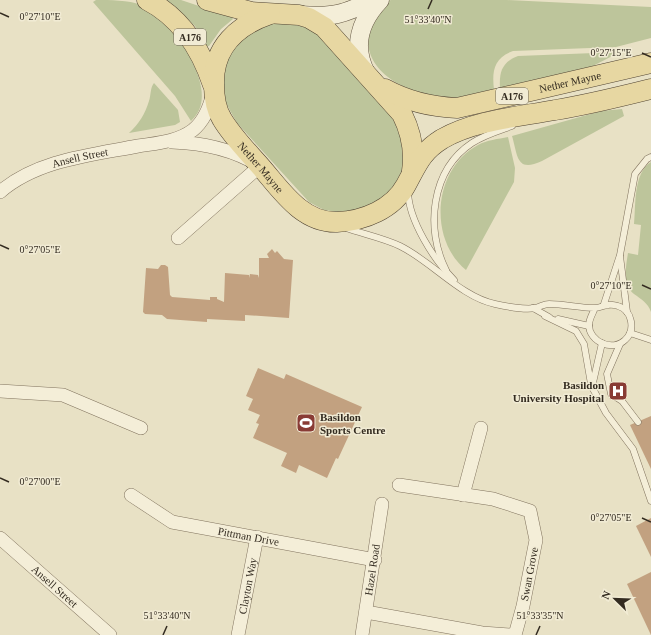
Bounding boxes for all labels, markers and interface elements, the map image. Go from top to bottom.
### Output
text: 0°27'10"E [20,11,61,22]
text: 51°33'40"N [404,14,452,25]
road number: A176 [174,29,206,45]
text: 0°27'15"E [591,47,632,58]
street label: Nether Mayne [538,69,602,95]
road number: A176 [496,88,528,104]
street label: Nether Mayne [235,139,286,195]
street label: Ansell Street [50,145,109,170]
text: 0°27'05"E [20,244,61,255]
text: 0°27'10"E [591,280,632,291]
place label: Basildon University Hospital [513,379,604,404]
hospital icon: Basildon University Hospital [607,380,629,402]
place label: Basildon Sports Centre [320,411,386,436]
sports icon: Basildon Sports Centre [295,412,317,434]
text: 0°27'00"E [20,476,61,487]
text: 0°27'05"E [591,512,632,523]
street label: Pittman Drive [217,525,280,548]
street label: Hazel Road [362,543,382,596]
street label: Swan Grove [518,546,540,602]
street label: Clayton Way [236,556,259,615]
street label: Ansell Street [29,563,80,610]
north arrow [595,579,635,619]
text: N [599,589,613,601]
text: 51°33'40"N [143,610,191,621]
text: 51°33'35"N [516,610,564,621]

